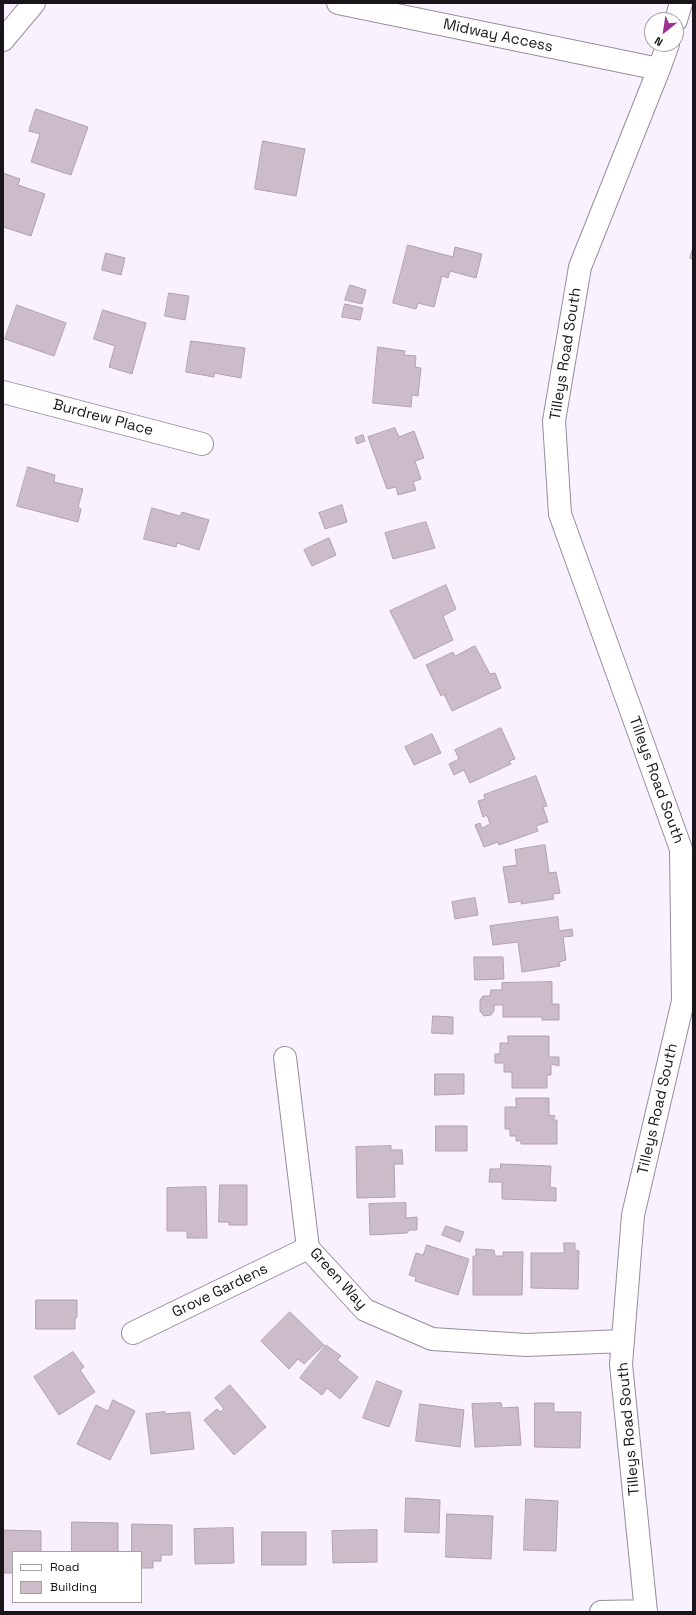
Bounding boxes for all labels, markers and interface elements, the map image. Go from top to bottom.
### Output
north arrow [644,12,684,52]
street label: Midway Access [441,16,555,56]
text: N [652,34,665,49]
street label: Tilleys Road South [547,286,585,422]
street label: Burdrew Place [51,396,155,440]
street label: Tilleys Road South [625,714,687,846]
street label: Tilleys Road South [634,1042,682,1176]
street label: Green Way [306,1244,370,1314]
street label: Grove Gardens [169,1260,271,1322]
street label: Tilleys Road South [614,1362,644,1496]
legend [12,1551,142,1603]
text: Road [50,1559,79,1575]
text: Building [50,1579,97,1595]

